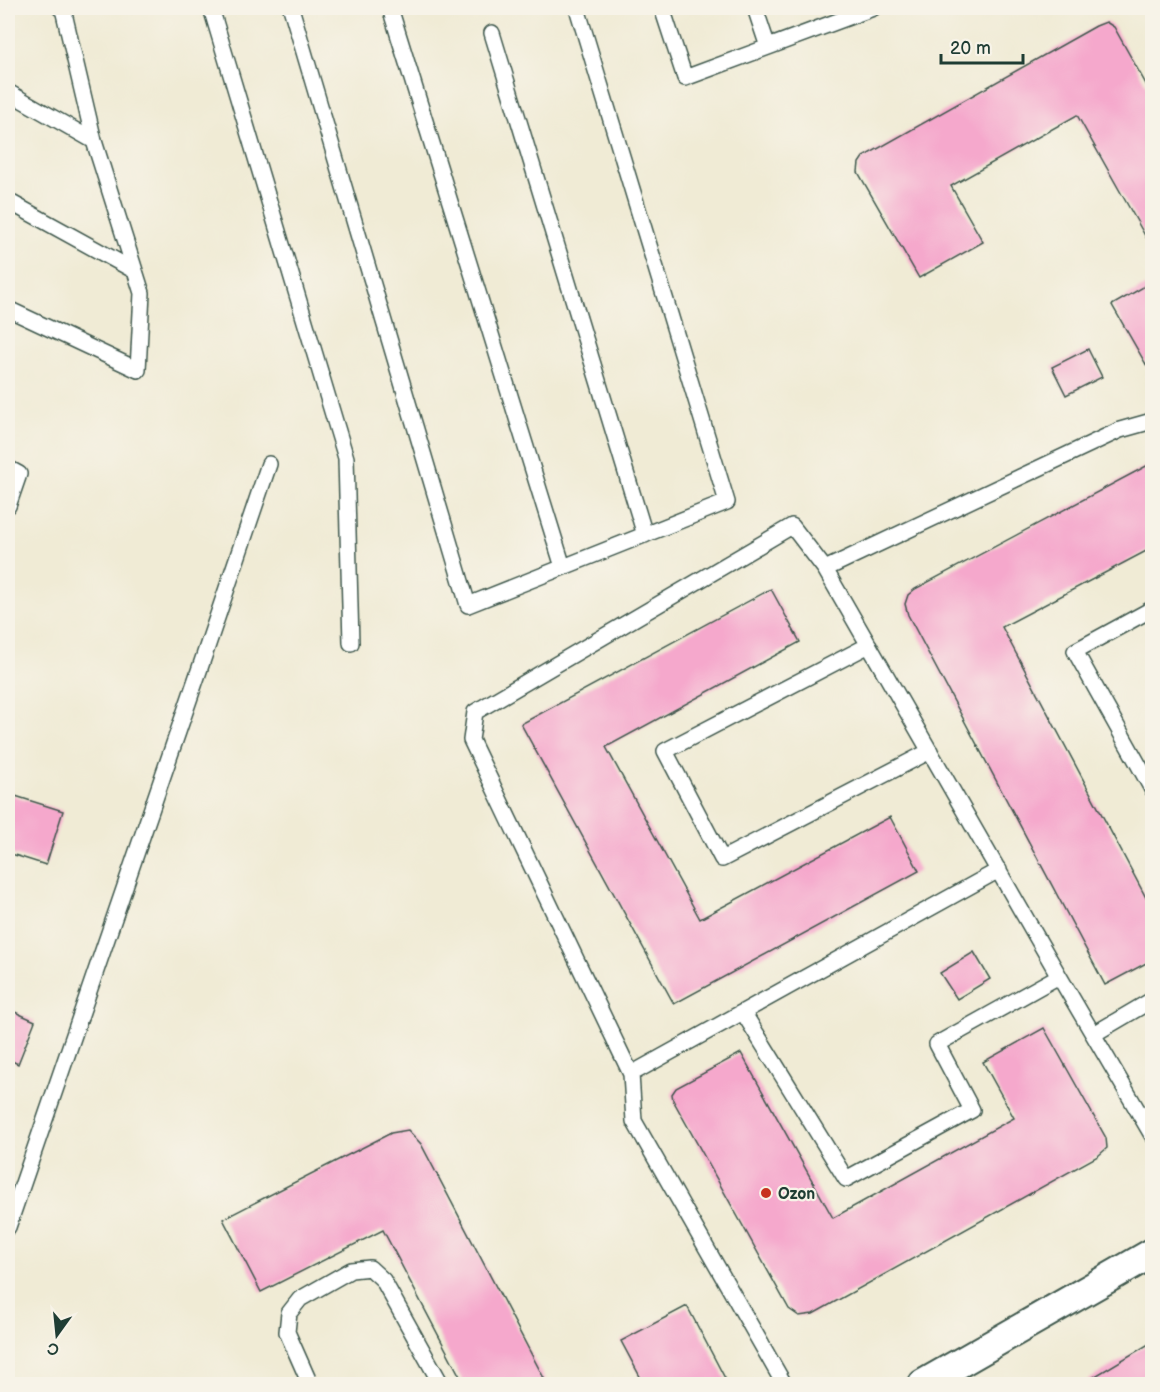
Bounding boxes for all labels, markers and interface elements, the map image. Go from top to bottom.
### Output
scale bar [941,27,1024,65]
text: 20 m [950,38,991,59]
place label: Ozon [778,1185,815,1204]
marker: Ozon [759,1186,773,1200]
north arrow [27,1305,87,1365]
text: С [46,1337,61,1359]

